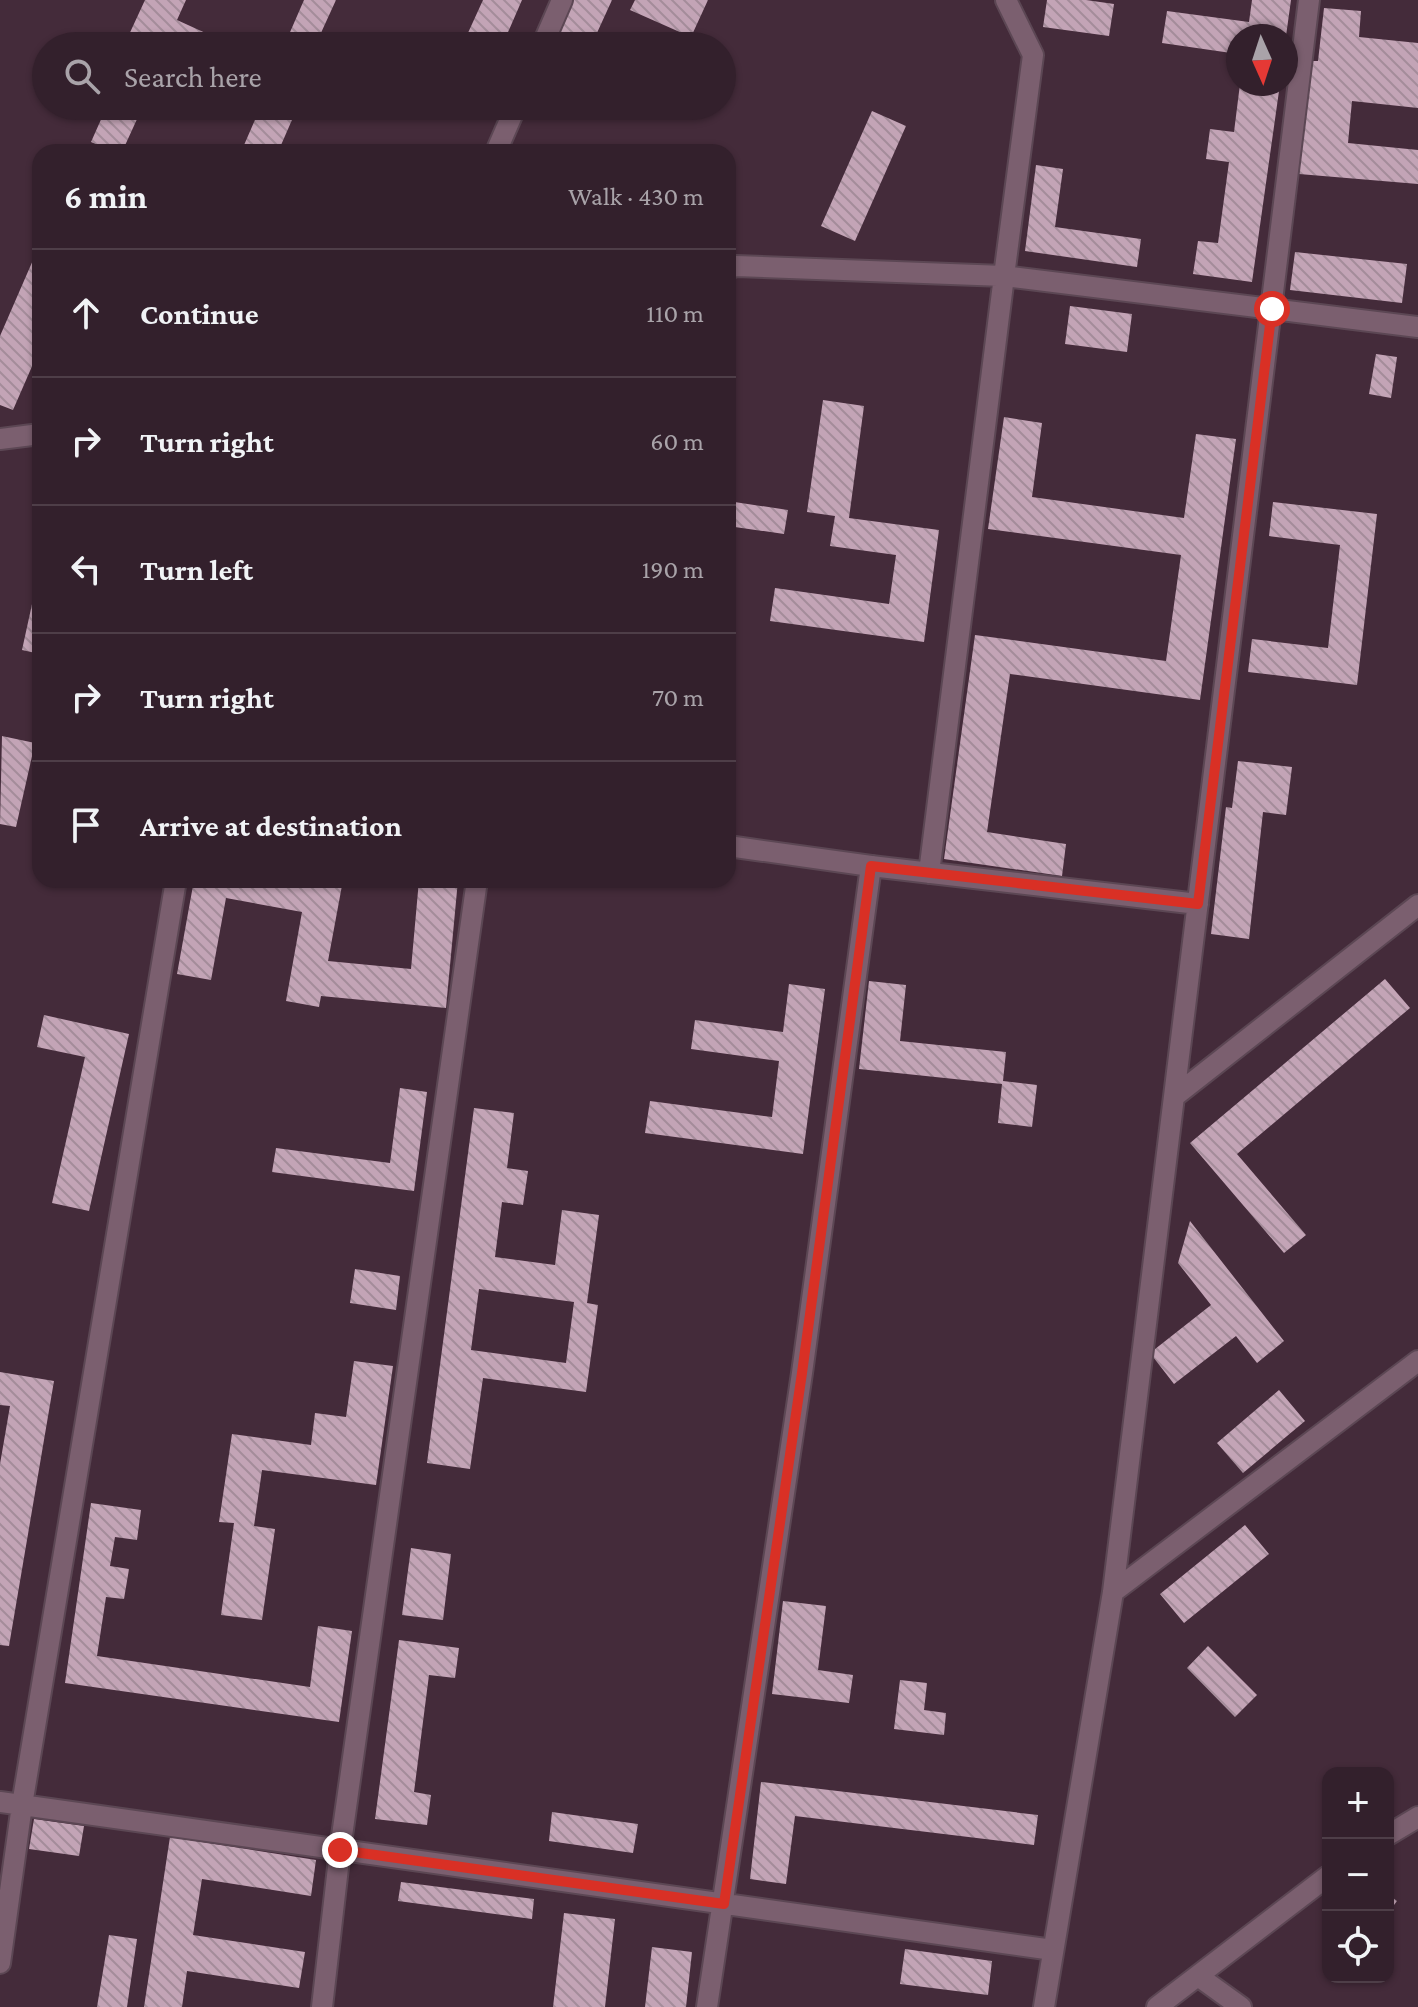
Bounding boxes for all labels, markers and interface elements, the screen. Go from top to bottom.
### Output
north arrow [1226,24,1298,96]
search box [32,32,736,120]
icon: search [60,54,104,98]
text: Search here [124,60,262,93]
text: 6 min [64,178,147,215]
text: Walk · 430 m [568,182,704,211]
icon: ahead [64,291,108,335]
route start [1254,291,1290,327]
text: Continue [140,297,259,330]
text: 110 m [646,299,704,328]
icon: right [64,419,108,463]
text: Turn right [140,425,274,458]
text: 60 m [650,427,704,456]
icon: left [64,547,108,591]
text: Turn left [140,553,253,586]
text: 190 m [642,555,704,584]
icon: right [64,675,108,719]
text: Turn right [140,681,274,714]
text: 70 m [652,683,704,712]
icon: arrive [64,803,108,847]
text: Arrive at destination [140,809,402,842]
map controls [1322,1767,1394,1983]
button: + [1322,1767,1394,1839]
route end [322,1832,358,1868]
button: − [1322,1839,1394,1911]
button: locate [1322,1911,1394,1983]

